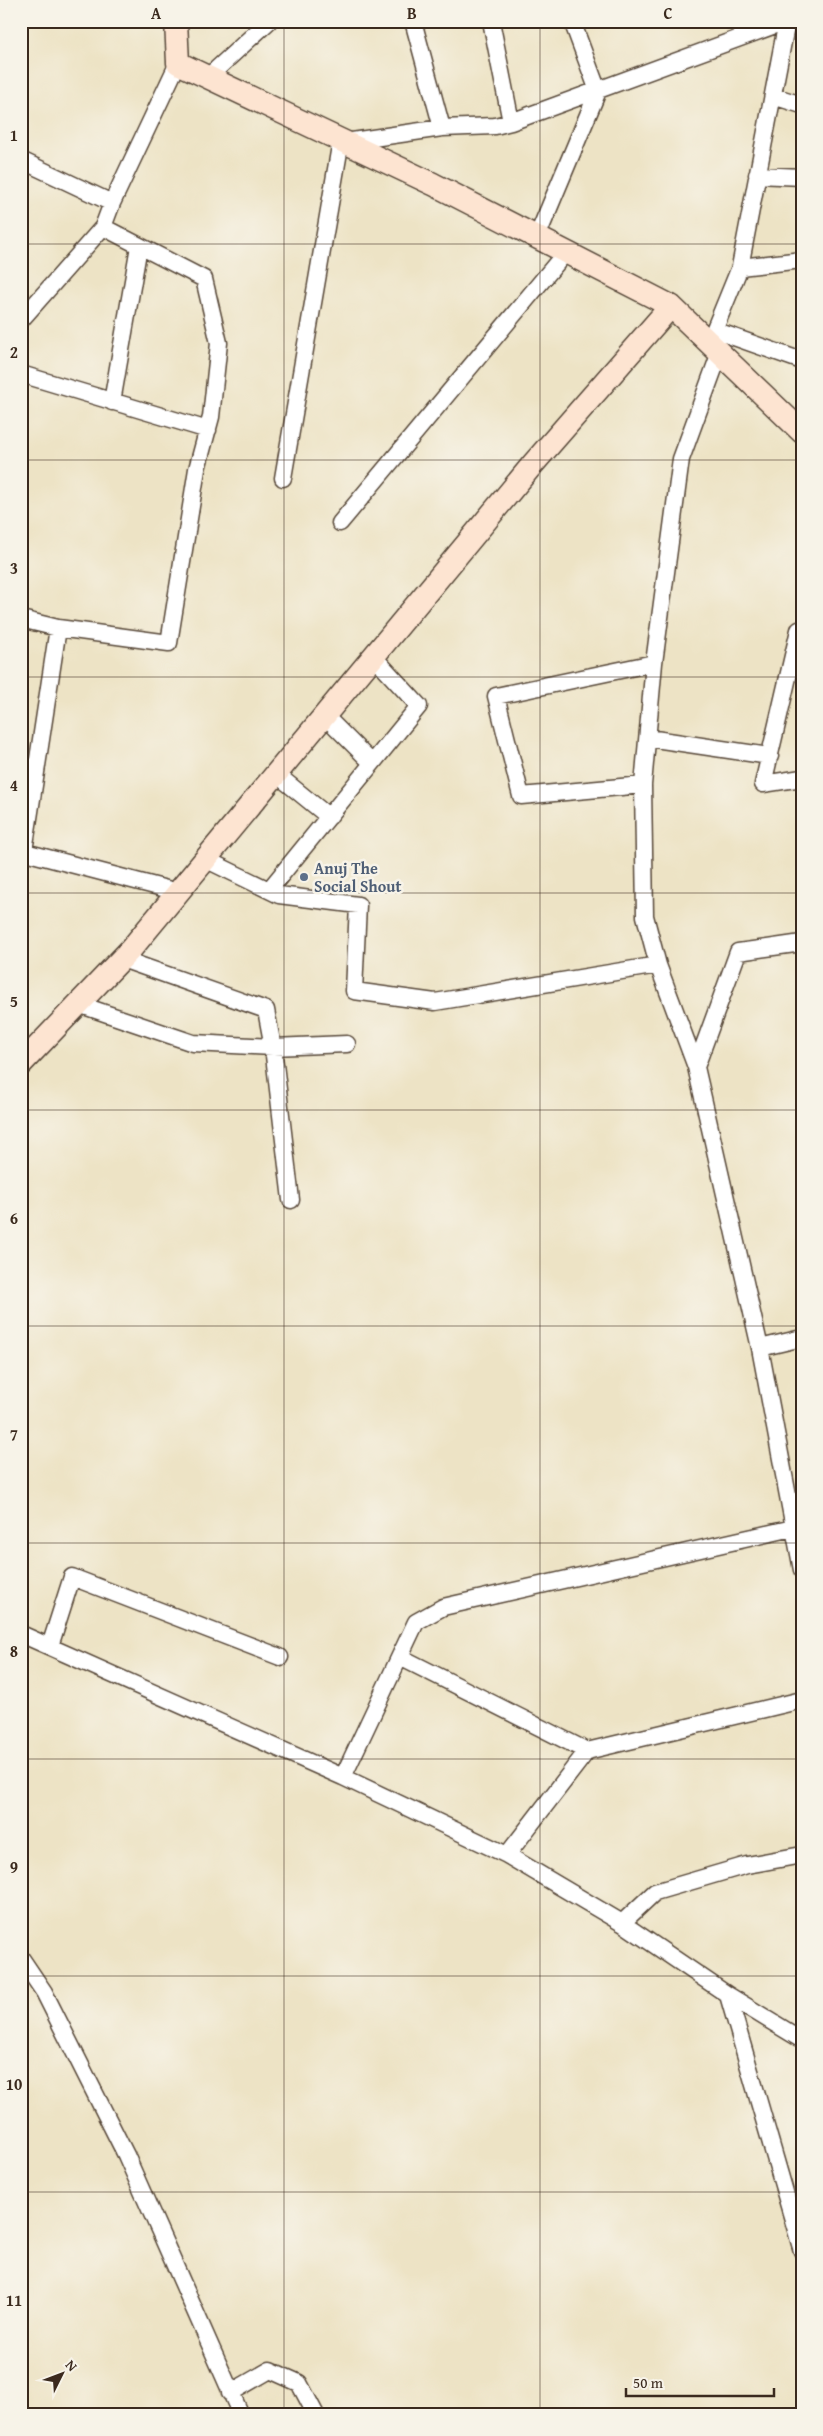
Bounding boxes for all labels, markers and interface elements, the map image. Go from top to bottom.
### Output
text: A [151,1,162,25]
text: B [407,1,417,25]
text: C [663,1,673,25]
text: 1 [10,123,18,147]
text: 2 [10,340,18,364]
text: 3 [10,556,18,580]
text: 4 [10,773,18,797]
place label: Anuj The Social Shout [314,856,402,898]
marker: Anuj The Social Shout [298,871,310,883]
text: 5 [10,989,18,1013]
text: 6 [10,1206,18,1230]
text: 7 [10,1422,18,1446]
text: 8 [10,1639,18,1663]
text: 9 [10,1855,18,1879]
text: 10 [6,2072,22,2096]
text: 11 [6,2288,22,2312]
north arrow [38,2348,88,2398]
text: N [61,2355,83,2376]
scale bar [626,2366,773,2398]
text: 50 m [633,2372,664,2393]

